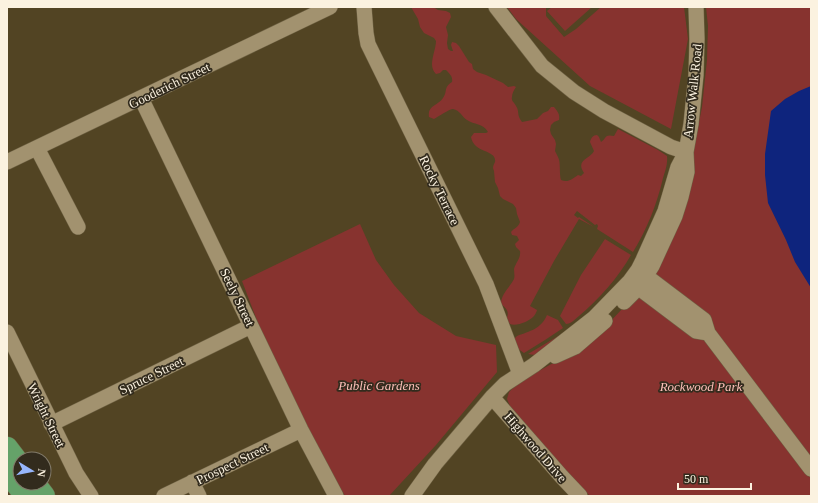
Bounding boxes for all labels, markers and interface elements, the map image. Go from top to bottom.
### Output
street label: Arrow Walk Road [680,43,705,139]
street label: Gooderich Street [126,59,213,112]
street label: Rocky Terrace [416,153,463,228]
street label: Seely Street [217,266,258,329]
street label: Spruce Street [117,353,186,397]
park label: Public Gardens [337,378,420,393]
park label: Rockwood Park [659,379,743,394]
street label: Wright Street [24,381,69,450]
street label: Highwood Drive [501,409,570,486]
street label: Prospect Street [194,439,271,487]
north arrow [12,451,52,491]
scale bar [678,465,751,491]
text: N [35,468,48,478]
text: 50 m [684,472,709,486]

